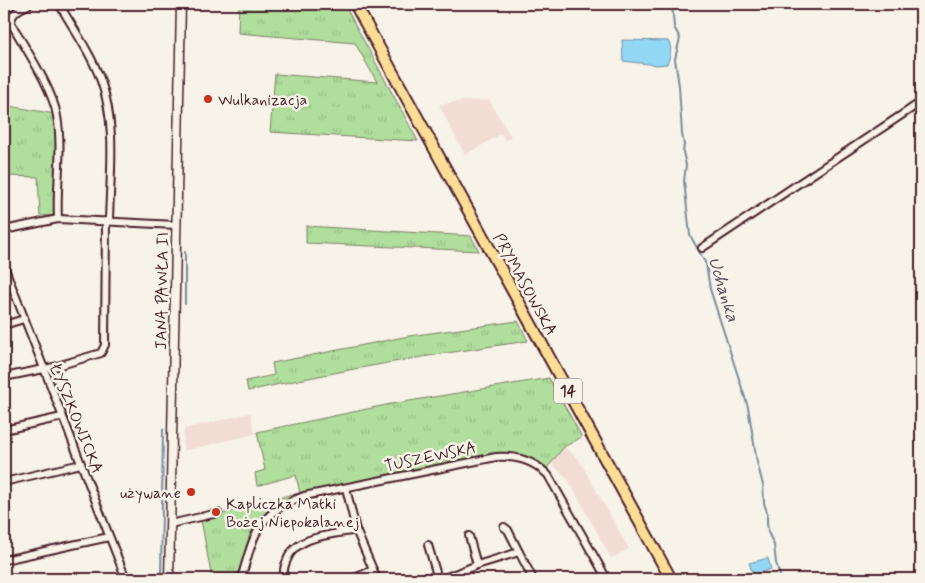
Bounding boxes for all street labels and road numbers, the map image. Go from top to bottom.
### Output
street label: PRYMASOWSKA [488,230,562,340]
street label: JANA PAWŁA II [151,232,174,350]
street label: ŁYSZKOWICKA [44,360,107,477]
road number: 14 [554,378,582,404]
street label: TUSZEWSKA [383,438,478,477]

